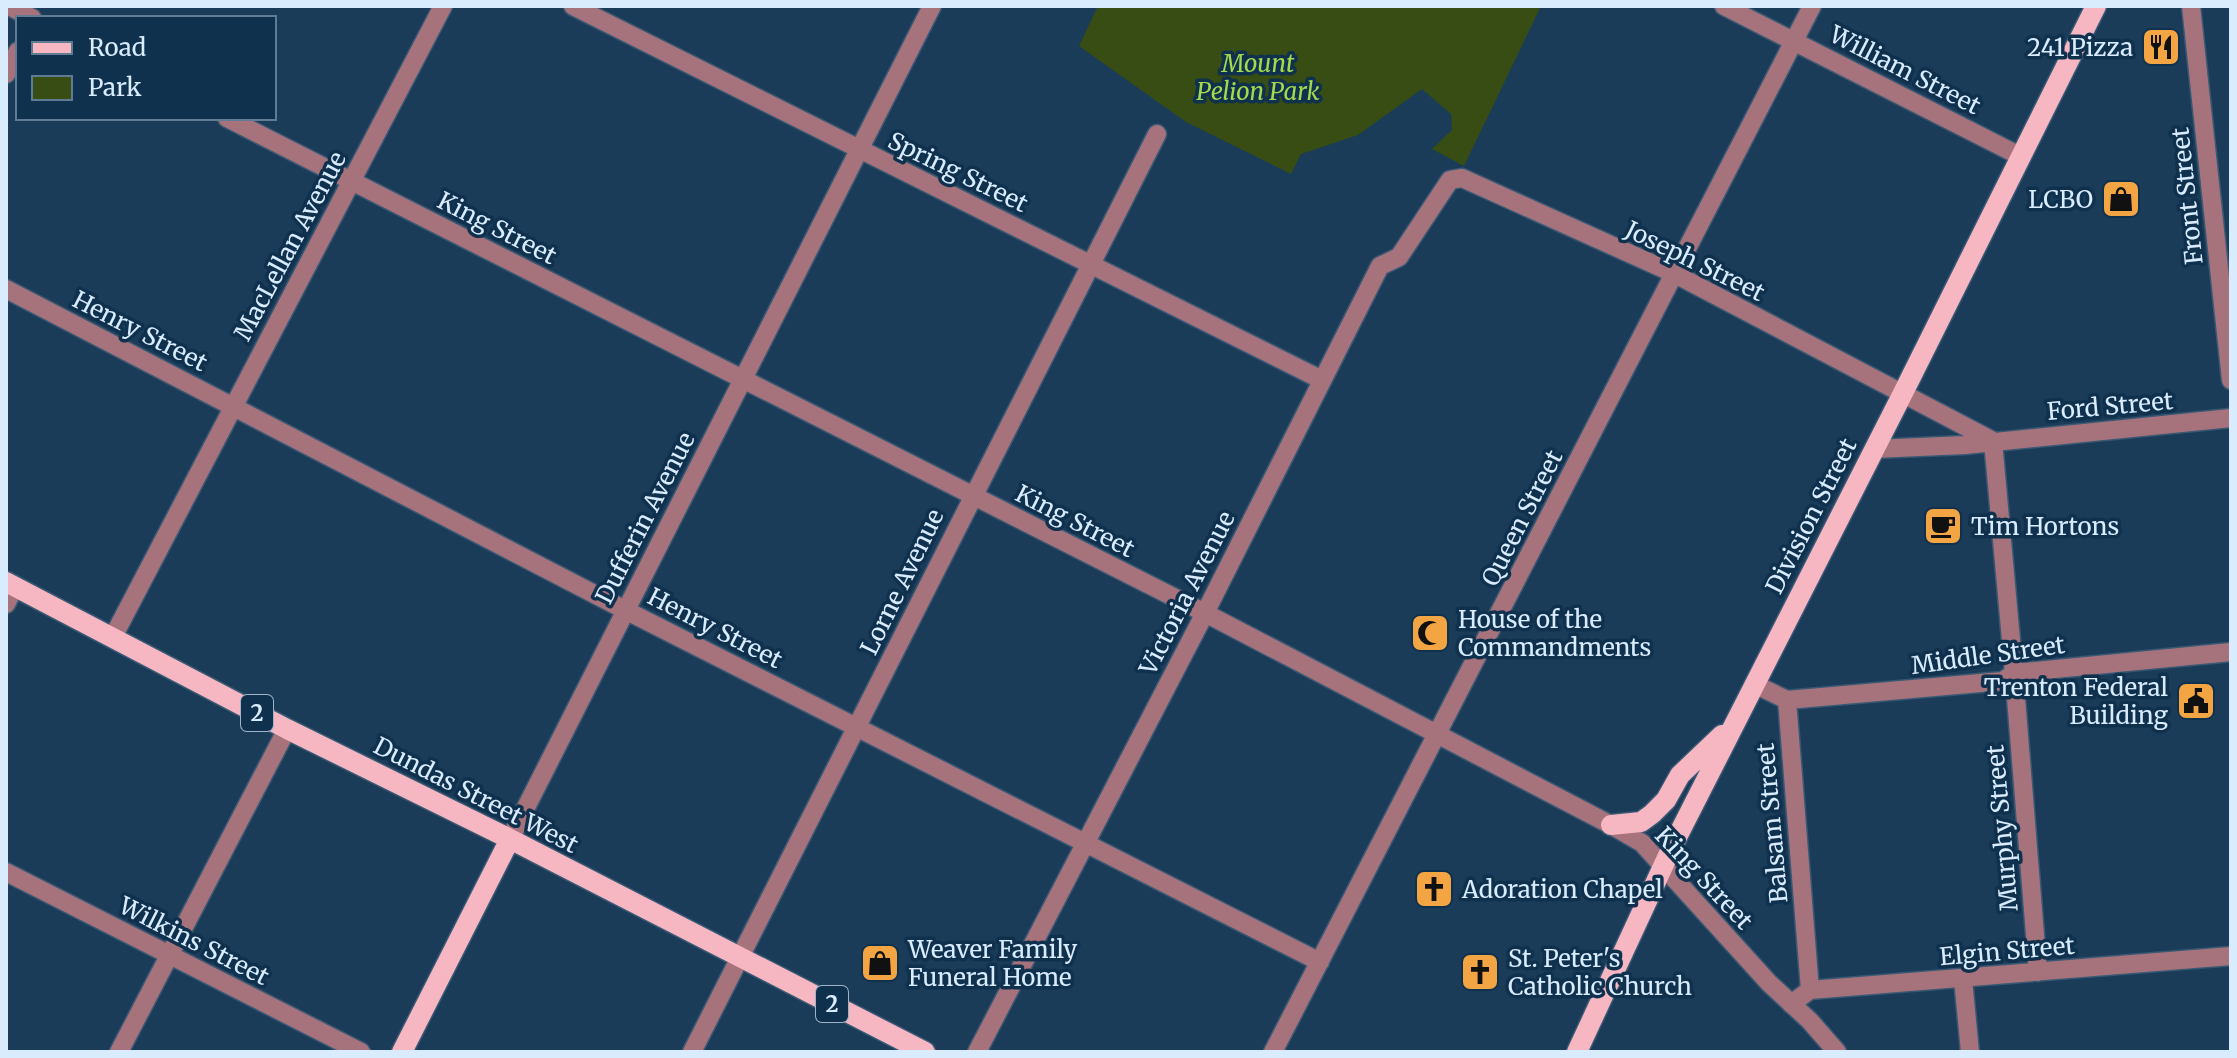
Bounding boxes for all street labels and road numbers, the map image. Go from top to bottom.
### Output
street label: William Street [1823,18,1986,122]
street label: Spring Street [883,125,1034,219]
street label: Front Street [2164,125,2210,266]
street label: MacLellan Avenue [227,146,353,346]
street label: King Street [432,185,562,271]
street label: Joseph Street [1619,213,1770,308]
street label: Henry Street [68,284,213,378]
street label: Ford Street [2046,385,2175,427]
street label: Dufferin Avenue [588,427,702,609]
street label: Division Street [1759,433,1864,599]
street label: Queen Street [1474,444,1570,591]
street label: King Street [1010,478,1140,564]
street label: Lorne Avenue [853,504,951,660]
street label: Victoria Avenue [1132,506,1242,681]
street label: Henry Street [643,581,788,675]
street label: Middle Street [1909,629,2067,681]
road number: 2 [241,695,273,731]
street label: Dundas Street West [369,730,584,860]
street label: Balsam Street [1750,741,1794,904]
street label: Murphy Street [1979,743,2025,913]
street label: King Street [1648,820,1760,936]
street label: Wilkins Street [113,889,275,992]
street label: Elgin Street [1938,930,2076,972]
road number: 2 [816,986,848,1022]

